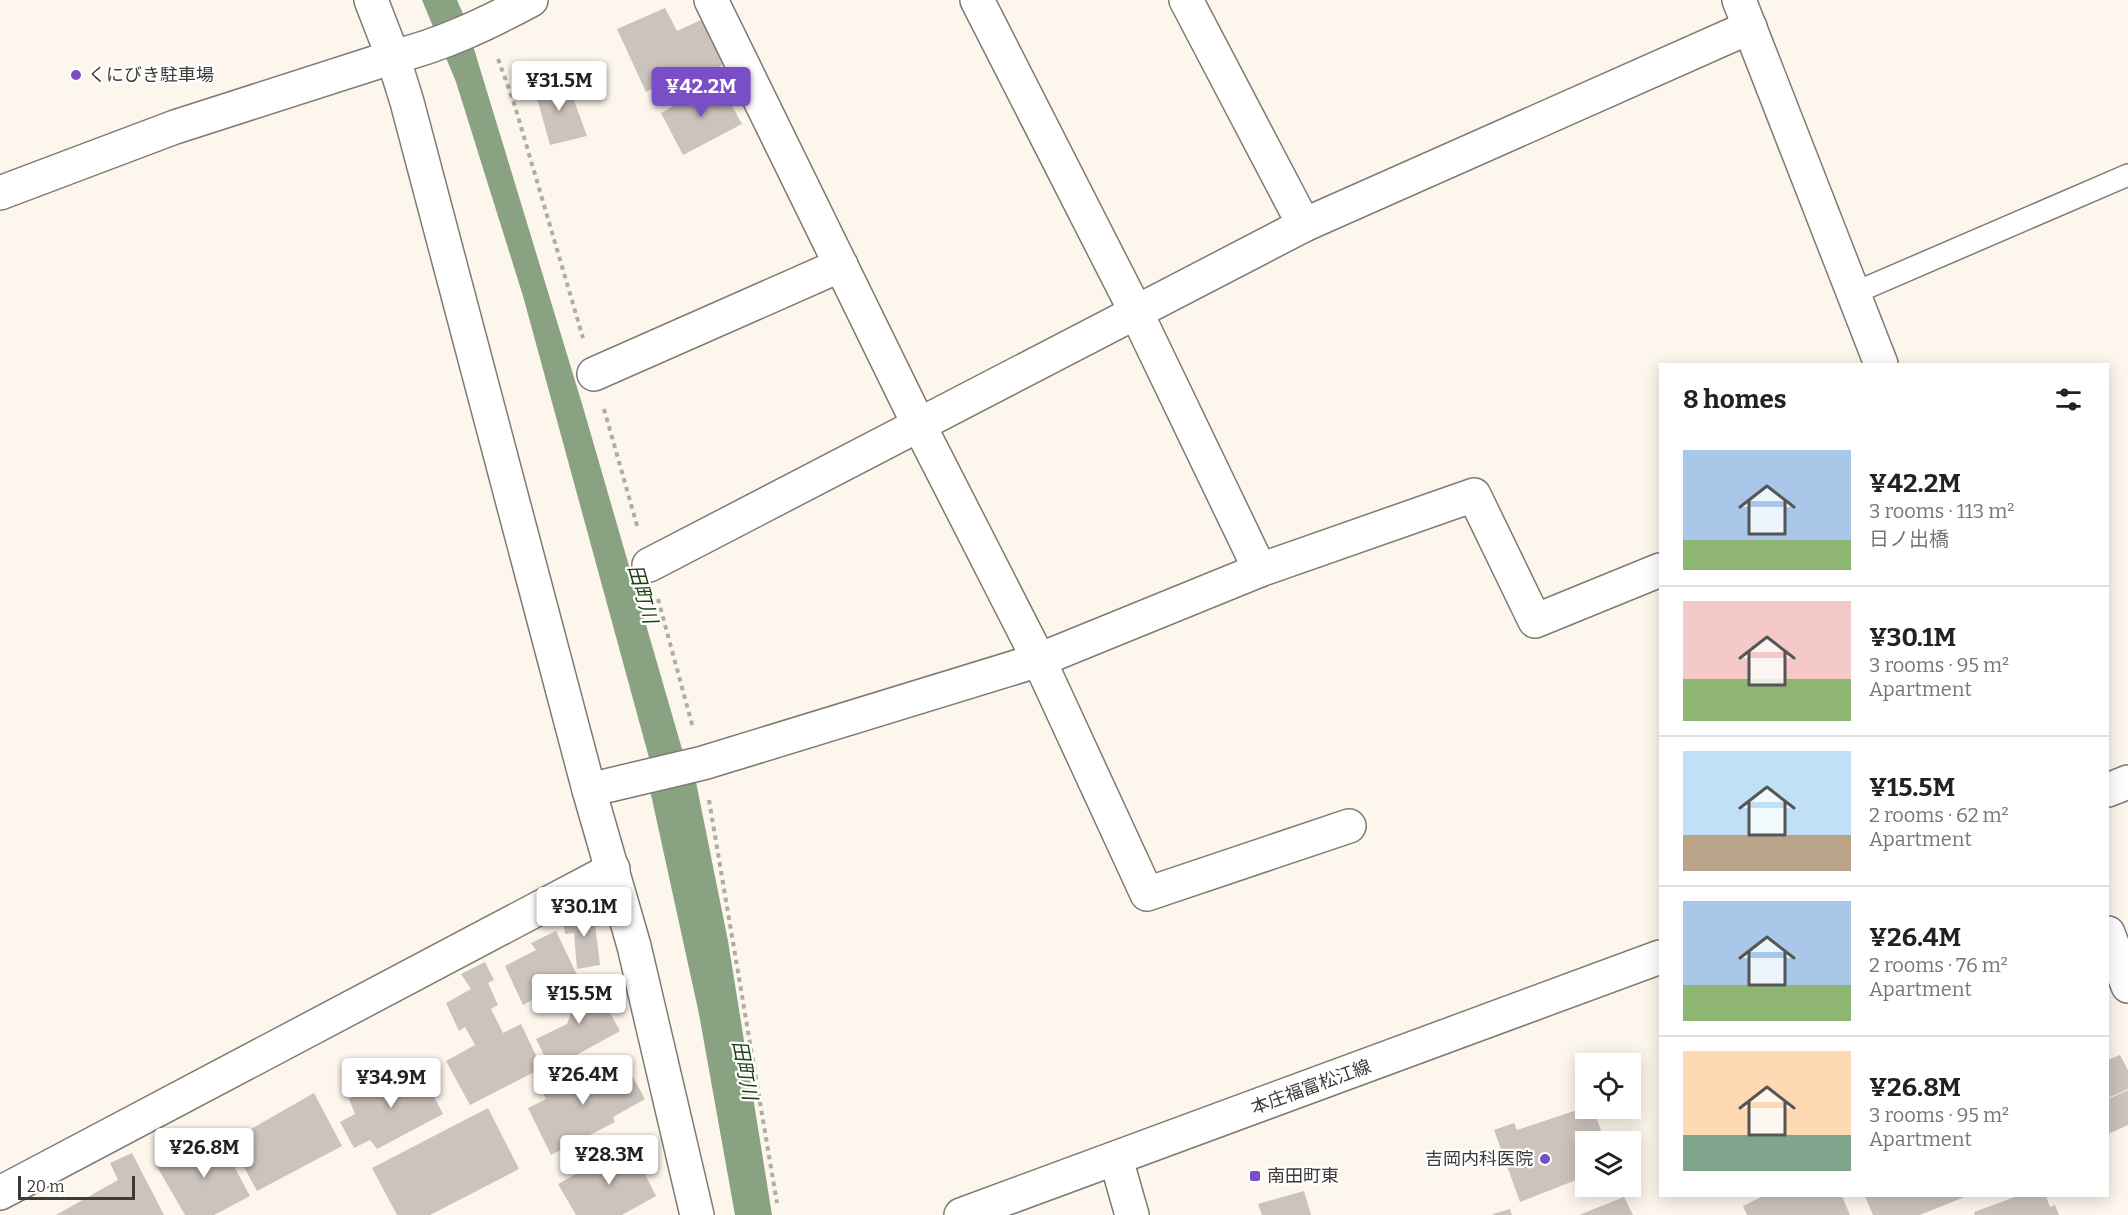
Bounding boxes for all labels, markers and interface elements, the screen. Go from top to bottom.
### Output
pin: ¥31.5M [510,61,608,112]
place label: くにびき駐車場 [88,64,214,86]
pin: ¥42.2M [652,67,750,118]
marker: くにびき駐車場 [69,68,83,82]
text: ¥31.5M [526,68,592,92]
text: ¥42.2M [666,74,736,98]
icon: filters [2052,383,2085,416]
text: 8 homes [1683,384,1787,415]
text: ¥42.2M [1869,468,1961,499]
icon: home [1731,474,1803,546]
text: 3 rooms · 113 m² [1869,499,2014,523]
text: 日ノ出橋 [1869,527,1949,551]
water label: 田町川 [623,562,663,628]
text: ¥30.1M [1869,622,1956,653]
icon: home [1731,625,1803,697]
text: 3 rooms · 95 m² [1869,653,2009,677]
text: Apartment [1869,677,1972,701]
text: ¥15.5M [1869,772,1955,803]
icon: home [1731,775,1803,847]
text: 2 rooms · 62 m² [1869,803,2009,827]
text: Apartment [1869,827,1972,851]
pin: ¥30.1M [535,887,633,938]
text: ¥30.1M [550,894,618,918]
text: ¥26.4M [1869,922,1961,953]
icon: home [1731,925,1803,997]
text: 2 rooms · 76 m² [1869,953,2008,977]
pin: ¥15.5M [530,974,628,1025]
text: Apartment [1869,977,1972,1001]
text: ¥15.5M [546,981,612,1005]
water label: 田町川 [727,1038,763,1104]
map controls [1575,1053,1641,1197]
button: locate [1575,1053,1641,1119]
pin: ¥26.4M [534,1055,632,1106]
street label: 本庄福富松江線 [1248,1055,1374,1119]
pin: ¥34.9M [342,1058,440,1109]
text: ¥26.4M [548,1062,618,1086]
text: ¥34.9M [356,1065,426,1089]
text: ¥26.8M [1869,1072,1961,1103]
icon: home [1731,1075,1803,1147]
text: 3 rooms · 95 m² [1869,1103,2009,1127]
text: Apartment [1869,1127,1972,1151]
pin: ¥26.8M [155,1128,253,1179]
button: layers [1575,1131,1641,1197]
text: ¥26.8M [169,1135,239,1159]
pin: ¥28.3M [560,1135,658,1186]
text: ¥28.3M [574,1142,644,1166]
place label: 吉岡内科医院 [1425,1148,1533,1170]
marker: 吉岡内科医院 [1538,1152,1552,1166]
place label: 南田町東 [1267,1165,1339,1187]
marker: 南田町東 [1248,1169,1262,1183]
scale bar [18,1173,135,1200]
text: 20 m [27,1177,64,1196]

